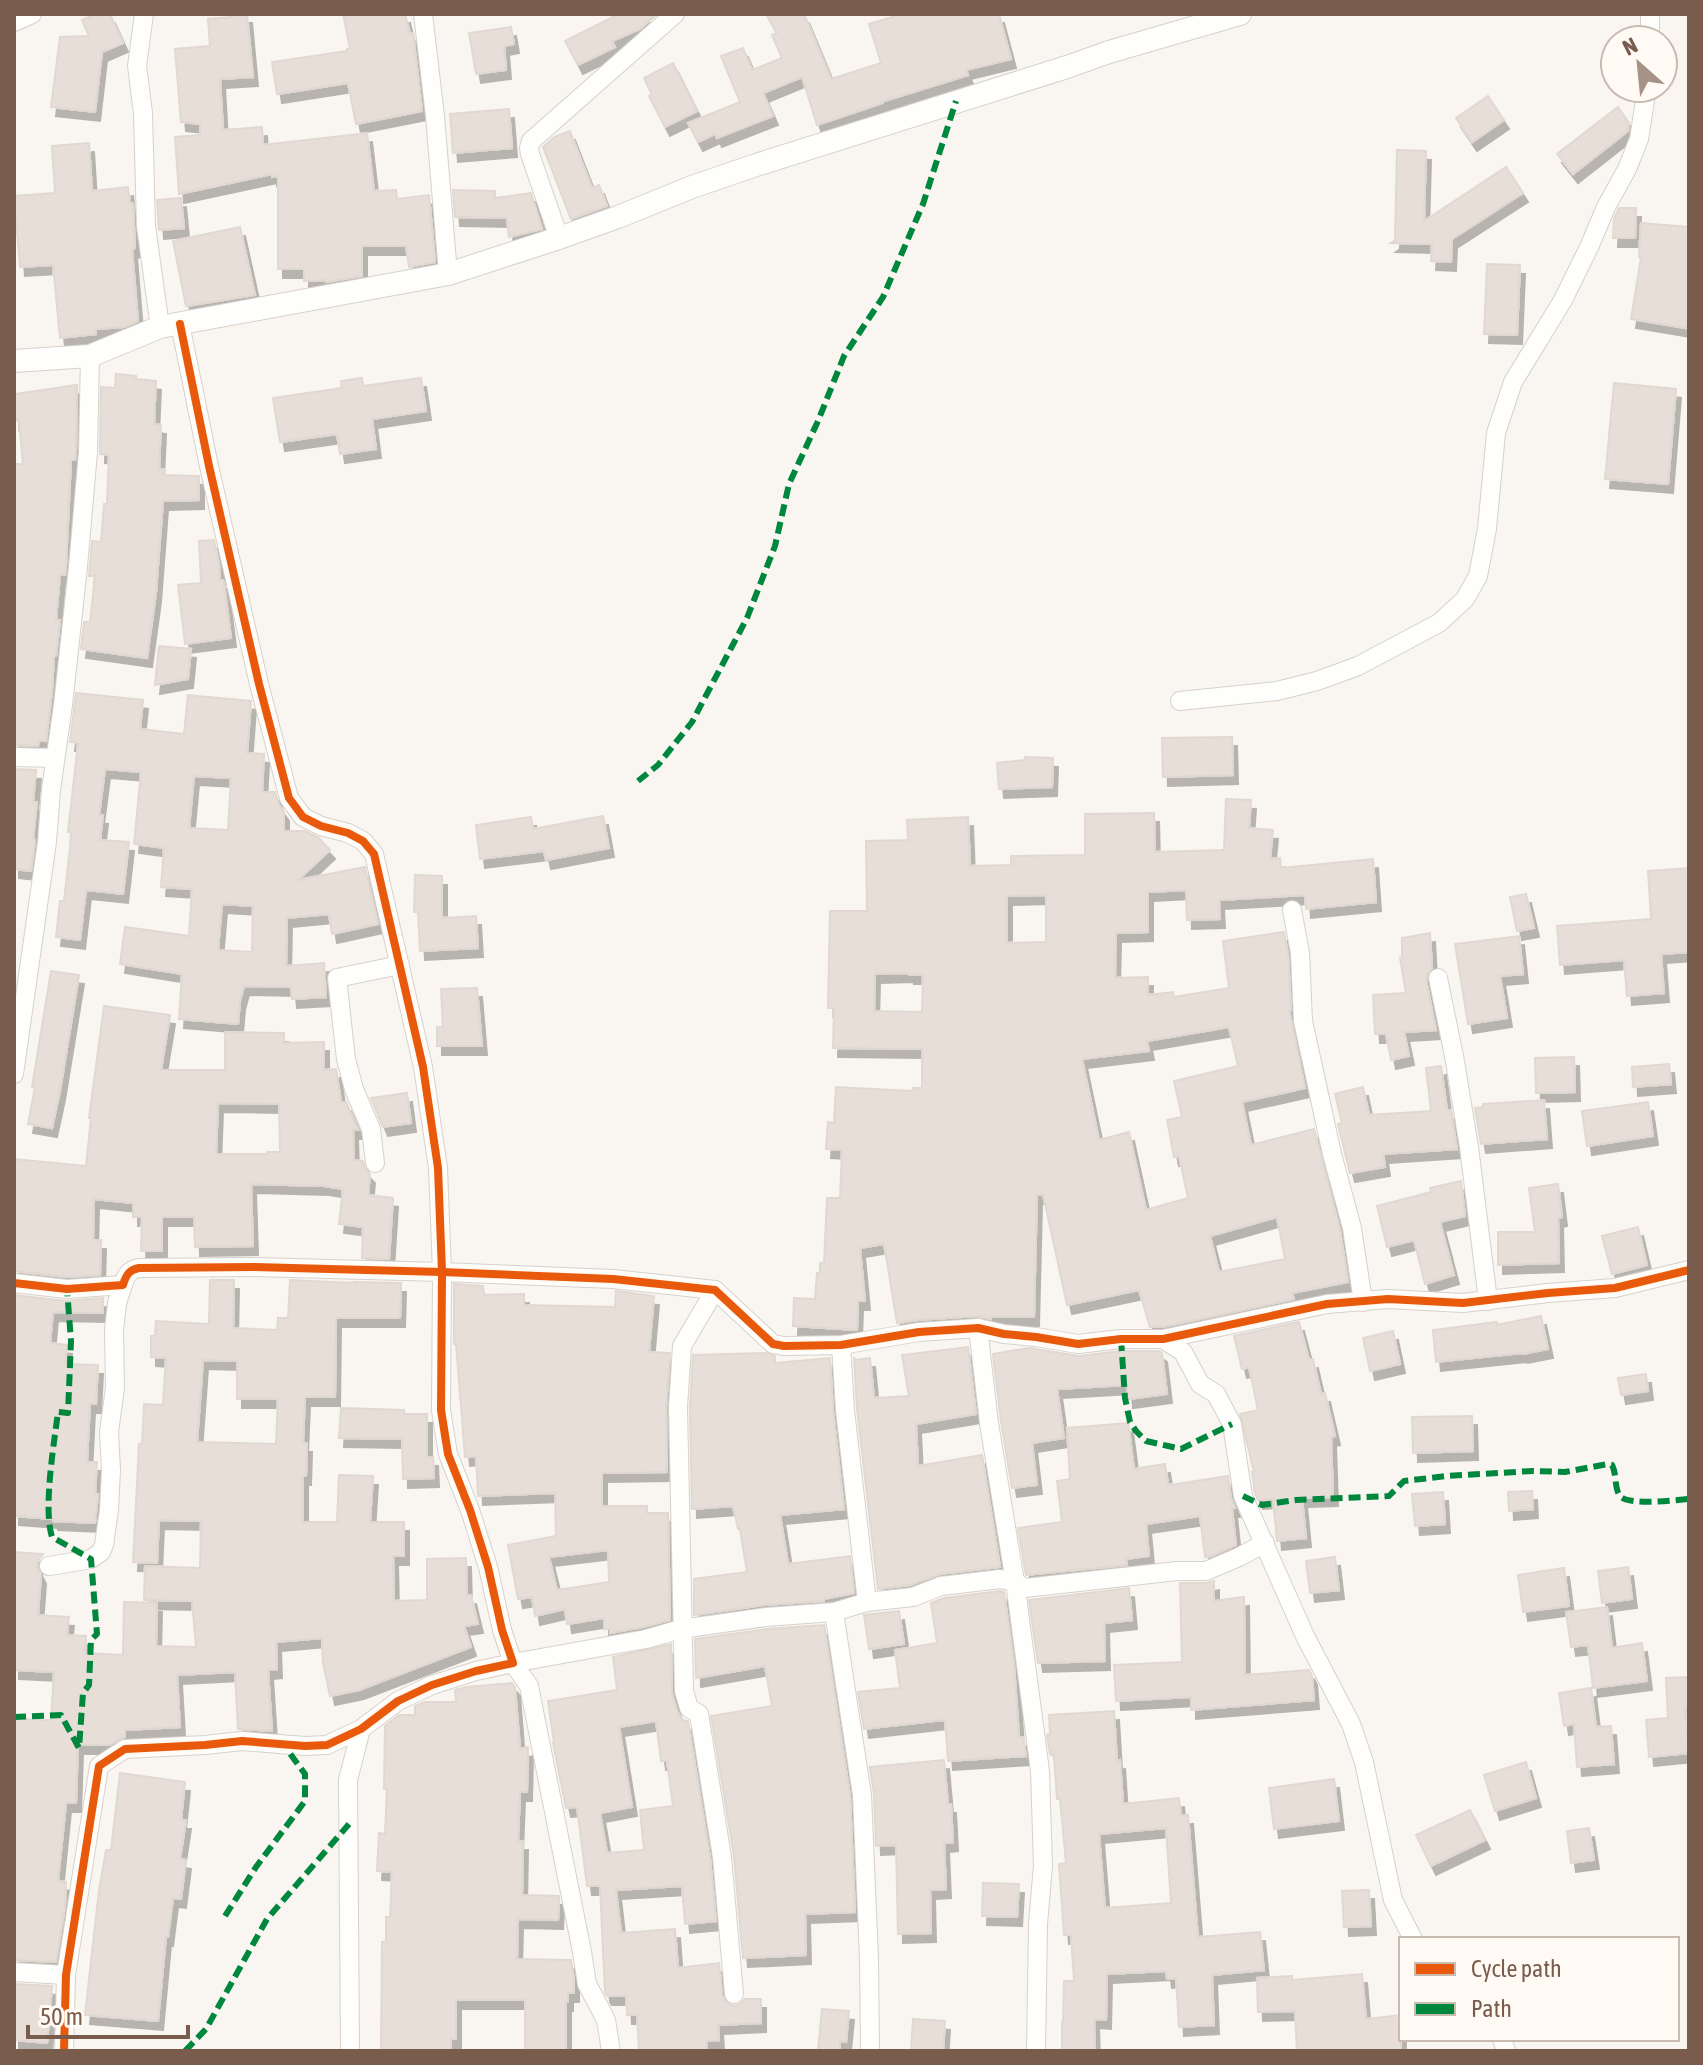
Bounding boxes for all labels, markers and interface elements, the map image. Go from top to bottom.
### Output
north arrow [1599,24,1679,104]
text: N [1618,32,1642,61]
legend [1399,1937,1679,2041]
text: Cycle path [1471,1955,1562,1982]
scale bar [28,1989,188,2039]
text: Path [1471,1995,1512,2022]
text: 50 m [40,2003,83,2030]

